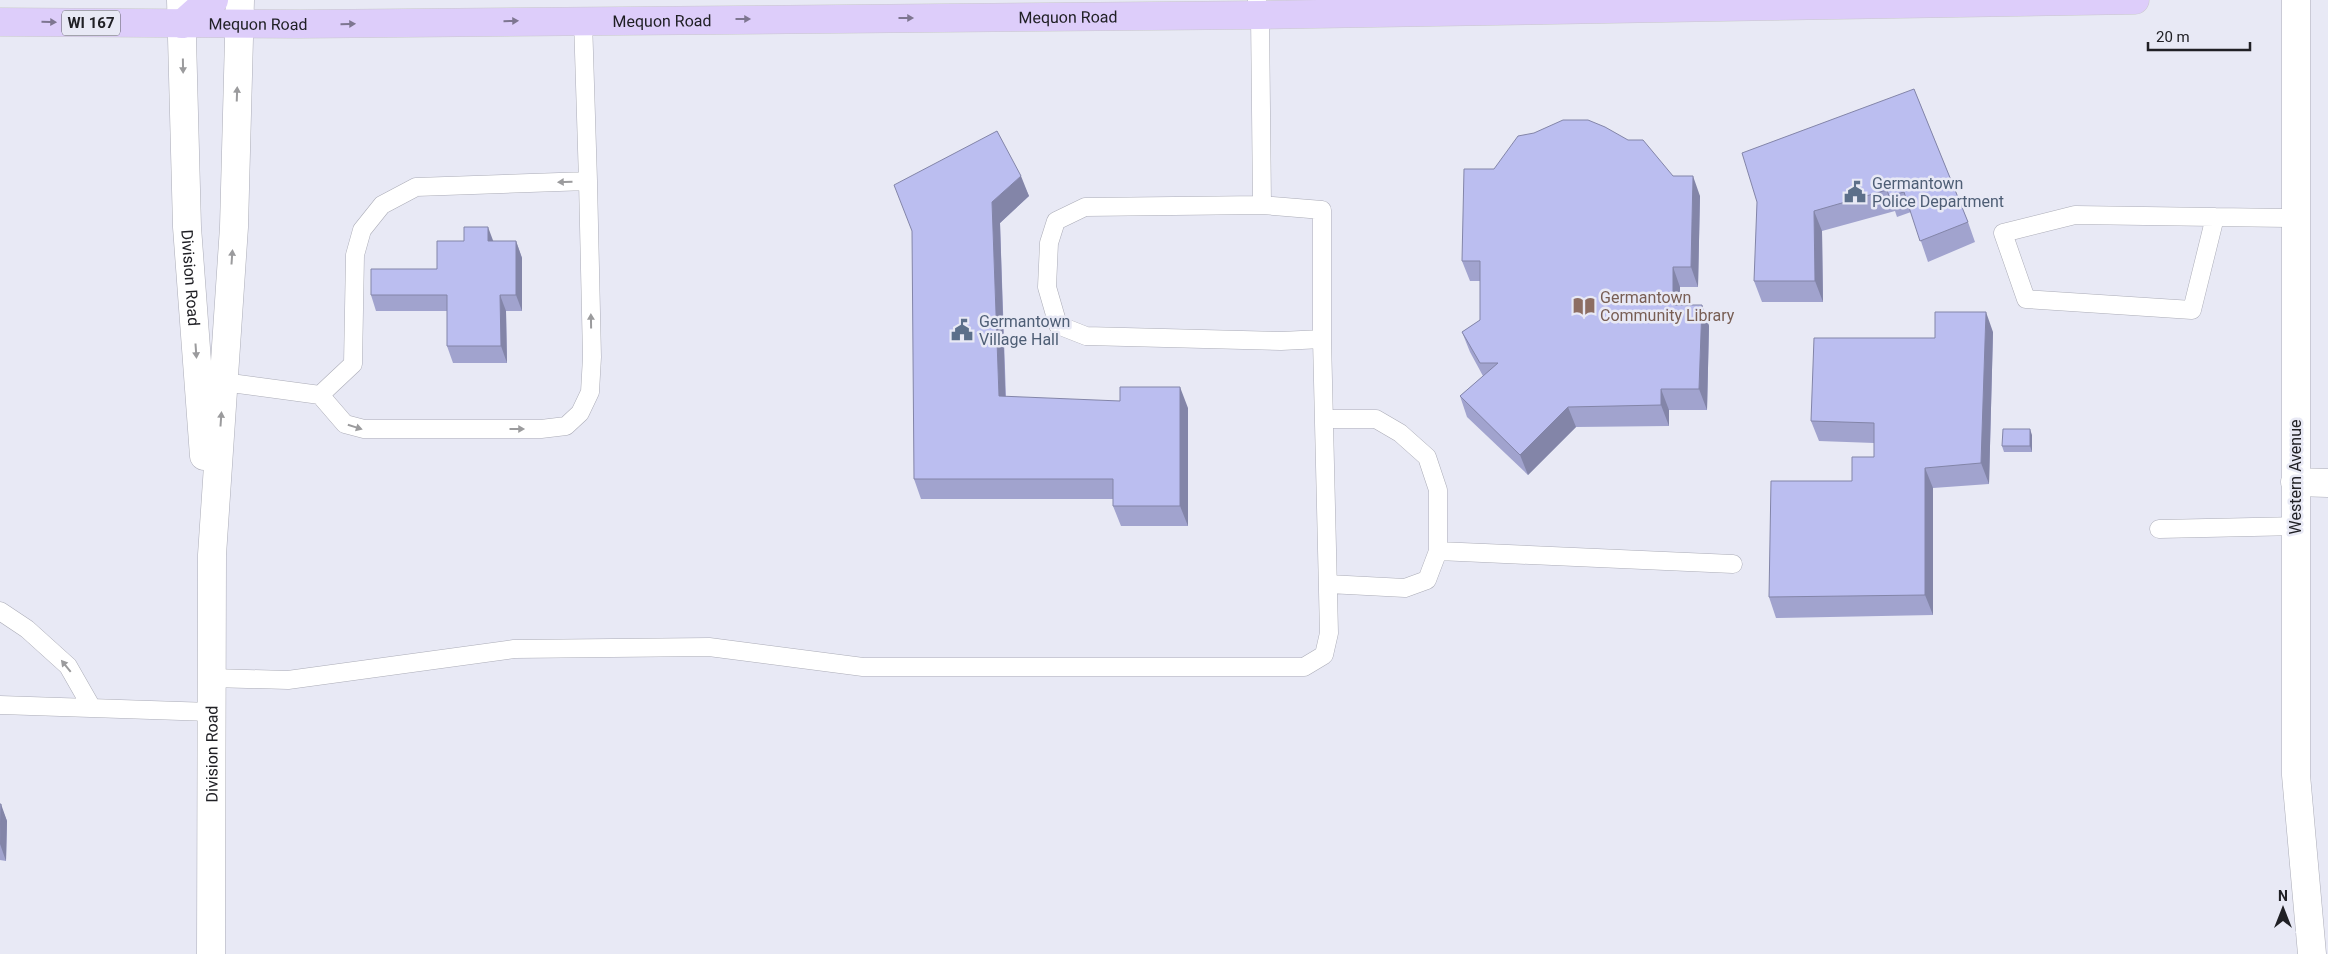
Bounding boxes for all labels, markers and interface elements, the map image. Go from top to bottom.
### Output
street label: Mequon Road [1018,7,1118,27]
road number: WI 167 [62,10,120,36]
street label: Mequon Road [612,11,712,31]
street label: Mequon Road [208,14,308,34]
one-way arrow [898,14,914,22]
one-way arrow [736,15,752,23]
one-way arrow [503,17,519,25]
one-way arrow [41,18,57,26]
one-way arrow [341,20,357,28]
scale bar [2148,20,2250,52]
text: 20 m [2156,28,2190,46]
one-way arrow [179,58,187,74]
one-way arrow [234,86,242,102]
place label: Germantown Police Department [1872,174,2004,211]
one-way arrow [557,178,573,186]
public building icon: Germantown Police Department [1842,179,1868,205]
street label: Division Road [178,229,204,327]
one-way arrow [228,248,236,264]
place label: Germantown Community Library [1600,288,1735,325]
library icon: Germantown Community Library [1571,293,1597,319]
place label: Germantown Village Hall [979,312,1070,349]
one-way arrow [587,313,595,329]
public building icon: Germantown Village Hall [949,317,975,343]
one-way arrow [193,343,201,359]
one-way arrow [217,411,225,427]
street label: Western Avenue [2286,420,2305,534]
one-way arrow [348,423,363,431]
one-way arrow [510,425,526,433]
one-way arrow [61,660,72,673]
street label: Division Road [202,706,221,802]
north arrow [2258,884,2308,934]
text: N [2278,888,2288,904]

